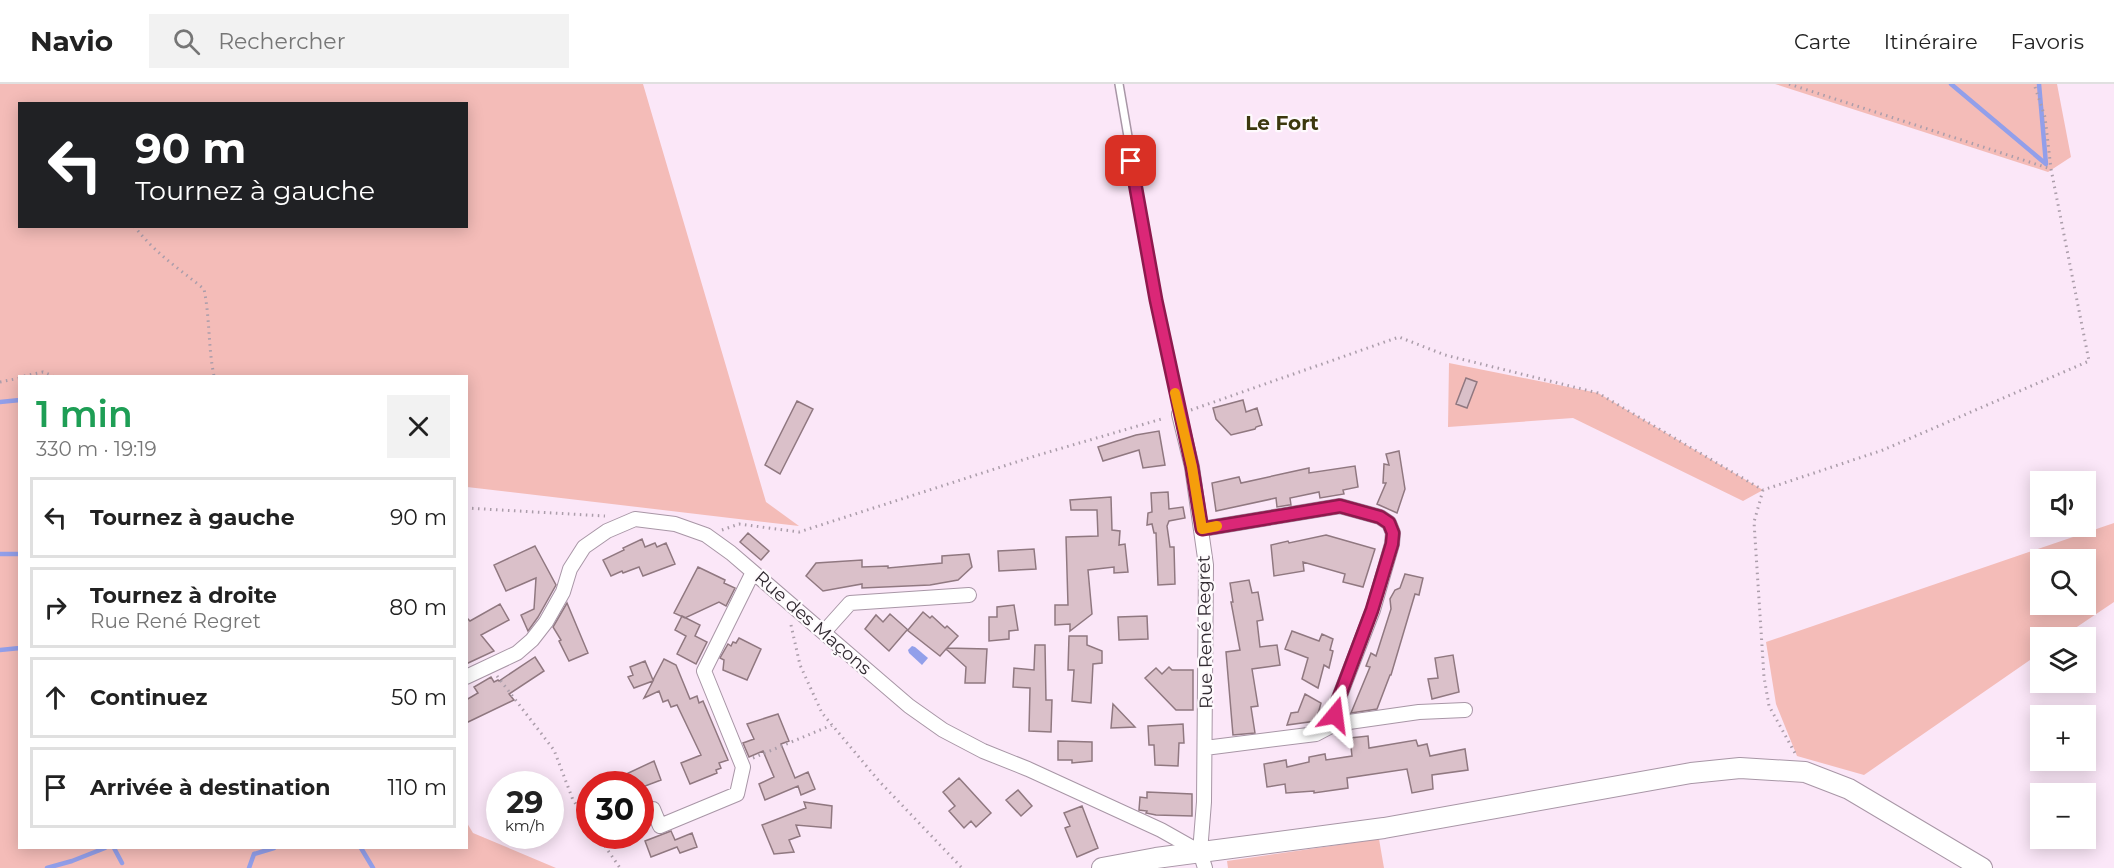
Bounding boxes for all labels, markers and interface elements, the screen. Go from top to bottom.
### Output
search box [149,14,569,68]
text: Navio [30,24,113,58]
icon: search [170,25,203,58]
text: Rechercher [218,28,345,55]
text: Carte [1794,29,1851,54]
text: Itinéraire [1884,29,1978,54]
text: Favoris [2011,29,2084,54]
district label: Le Fort [1245,111,1319,135]
text: 90 m [135,122,246,174]
icon: left [36,126,114,204]
pin [1105,135,1156,186]
icon: arrive [1114,144,1147,177]
text: Tournez à gauche [135,174,375,207]
text: 1 min [36,392,133,436]
button: close [387,395,450,458]
text: 330 m · 19:19 [36,437,157,461]
map controls [2030,471,2096,849]
button: sound [2030,471,2096,537]
icon: left [39,501,72,534]
text: Tournez à gauche [90,504,295,531]
text: 90 m [390,504,447,531]
button: search [2030,549,2096,615]
street label: Rue René Regret [1193,555,1217,709]
street label: Rue des Maçons [750,566,876,680]
text: Tournez à droite [90,582,277,609]
icon: right [39,591,72,624]
text: 80 m [389,594,447,621]
text: Rue René Regret [90,609,261,633]
button: layers [2030,627,2096,693]
icon: ahead [39,681,72,714]
position arrow [1303,683,1367,747]
text: Continuez [90,684,207,711]
text: 50 m [391,684,447,711]
button: + [2030,705,2096,771]
icon: arrive [39,771,72,804]
speed limit sign: 30 [576,771,654,849]
text: Arrivée à destination [90,774,330,801]
text: 110 m [387,774,447,801]
button: − [2030,783,2096,849]
text: 29 [507,784,543,821]
text: km/h [505,816,545,835]

